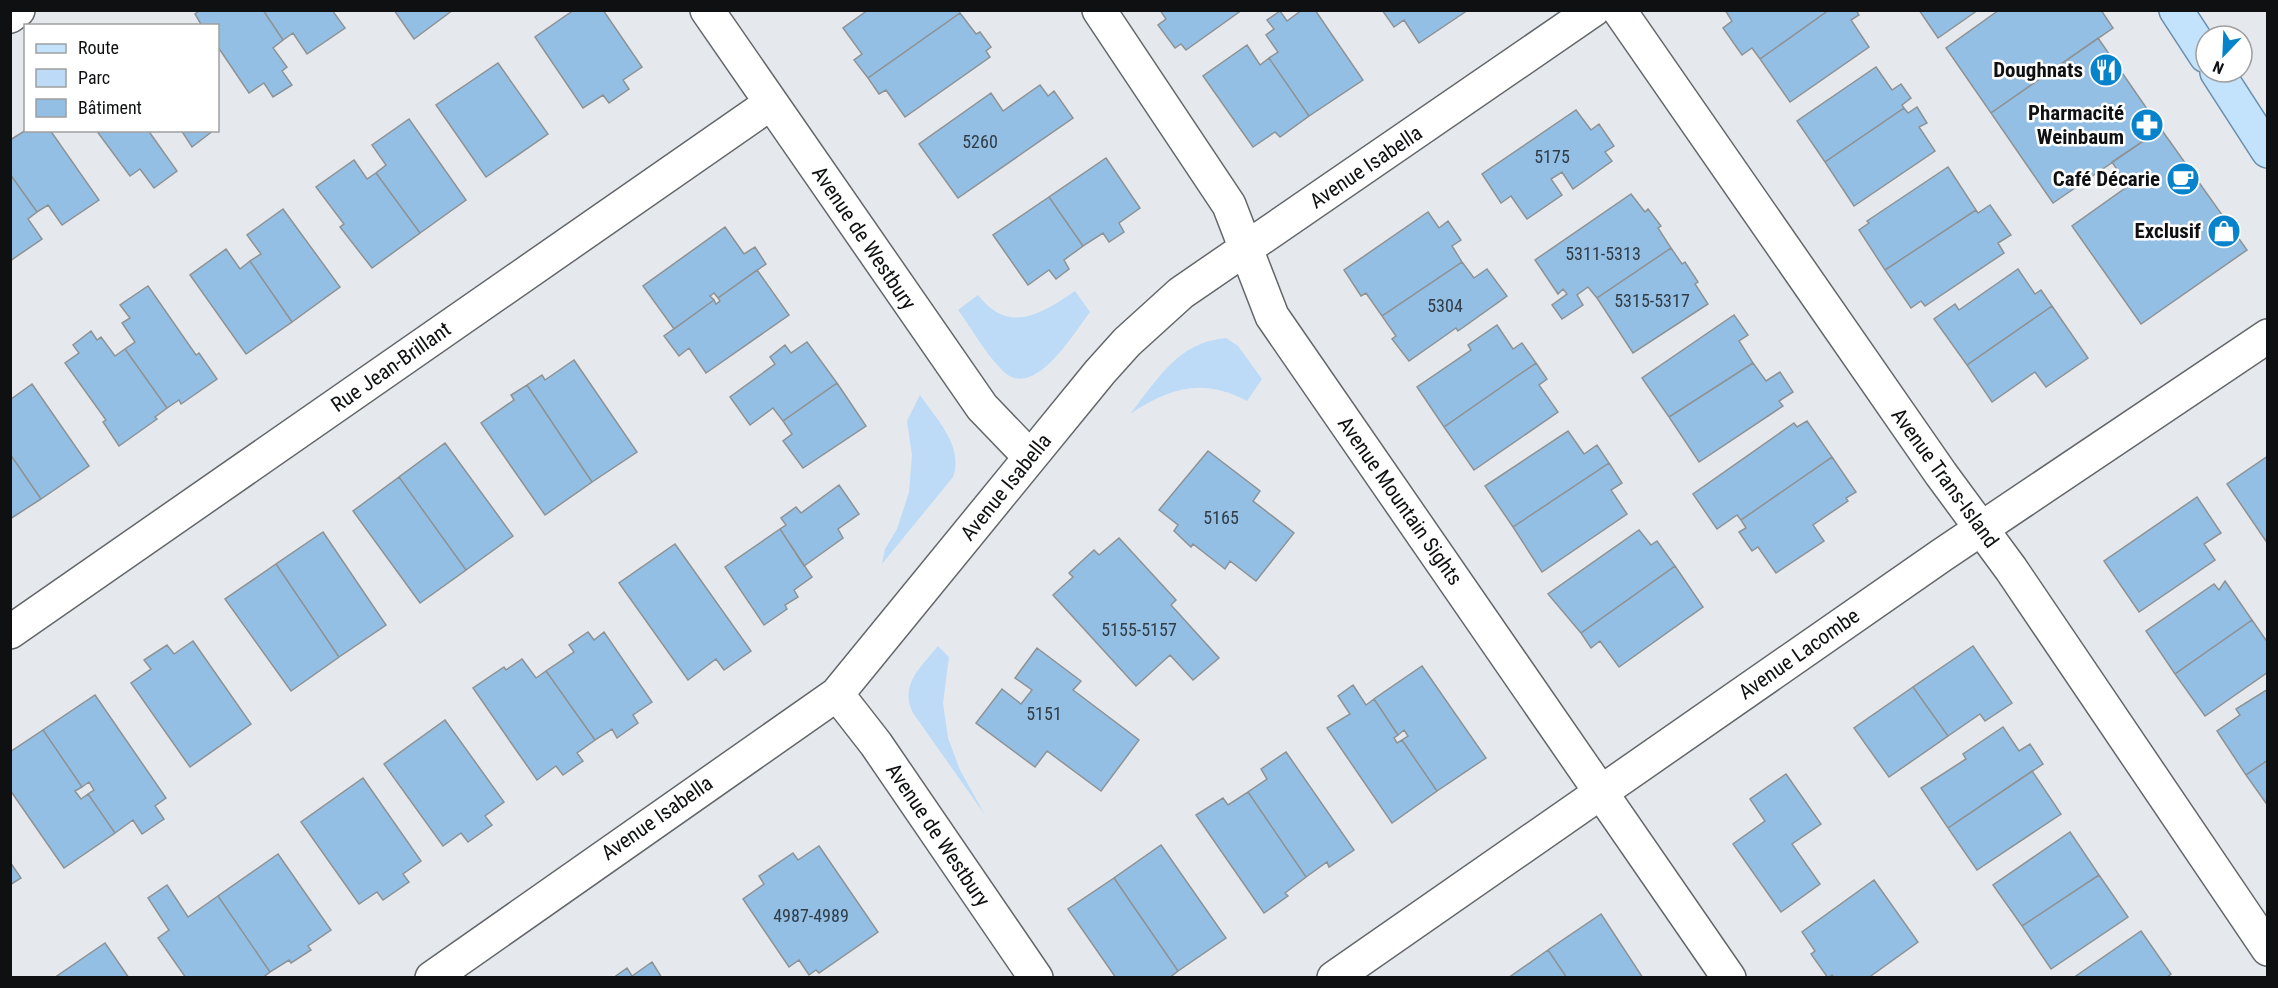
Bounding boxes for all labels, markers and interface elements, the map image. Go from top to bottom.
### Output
legend [24,24,219,132]
north arrow [2194,24,2254,84]
text: Route [78,37,119,58]
restaurant icon: Doughnats [2088,52,2124,88]
text: N [2210,57,2227,78]
place label: Doughnats [1993,58,2083,82]
text: Parc [78,67,110,88]
text: Bâtiment [78,97,142,118]
place label: Pharmacité Weinbaum [2028,101,2124,149]
pharmacy icon: Pharmacité Weinbaum [2129,107,2165,143]
street label: Avenue Isabella [1305,121,1427,213]
house number: 5260 [962,131,998,152]
house number: 5175 [1534,146,1570,167]
cafe icon: Café Décarie [2165,161,2201,197]
street label: Avenue de Westbury [807,162,921,314]
place label: Café Décarie [2053,167,2160,191]
shop icon: Exclusif [2206,213,2242,249]
place label: Exclusif [2134,219,2201,243]
house number: 5311-5313 [1565,243,1641,264]
house number: 5315-5317 [1614,290,1690,311]
house number: 5304 [1427,295,1463,316]
street label: Rue Jean-Brillant [327,317,455,417]
street label: Avenue Trans-Island [1886,404,2004,552]
street label: Avenue Mountain Sights [1333,412,1467,590]
street label: Avenue Isabella [956,429,1056,545]
house number: 5165 [1203,507,1239,528]
street label: Avenue Lacombe [1734,603,1864,704]
house number: 5155-5157 [1101,619,1177,640]
house number: 5151 [1026,703,1062,724]
street label: Avenue de Westbury [881,759,995,911]
street label: Avenue Isabella [597,771,717,865]
house number: 4987-4989 [773,905,849,926]

